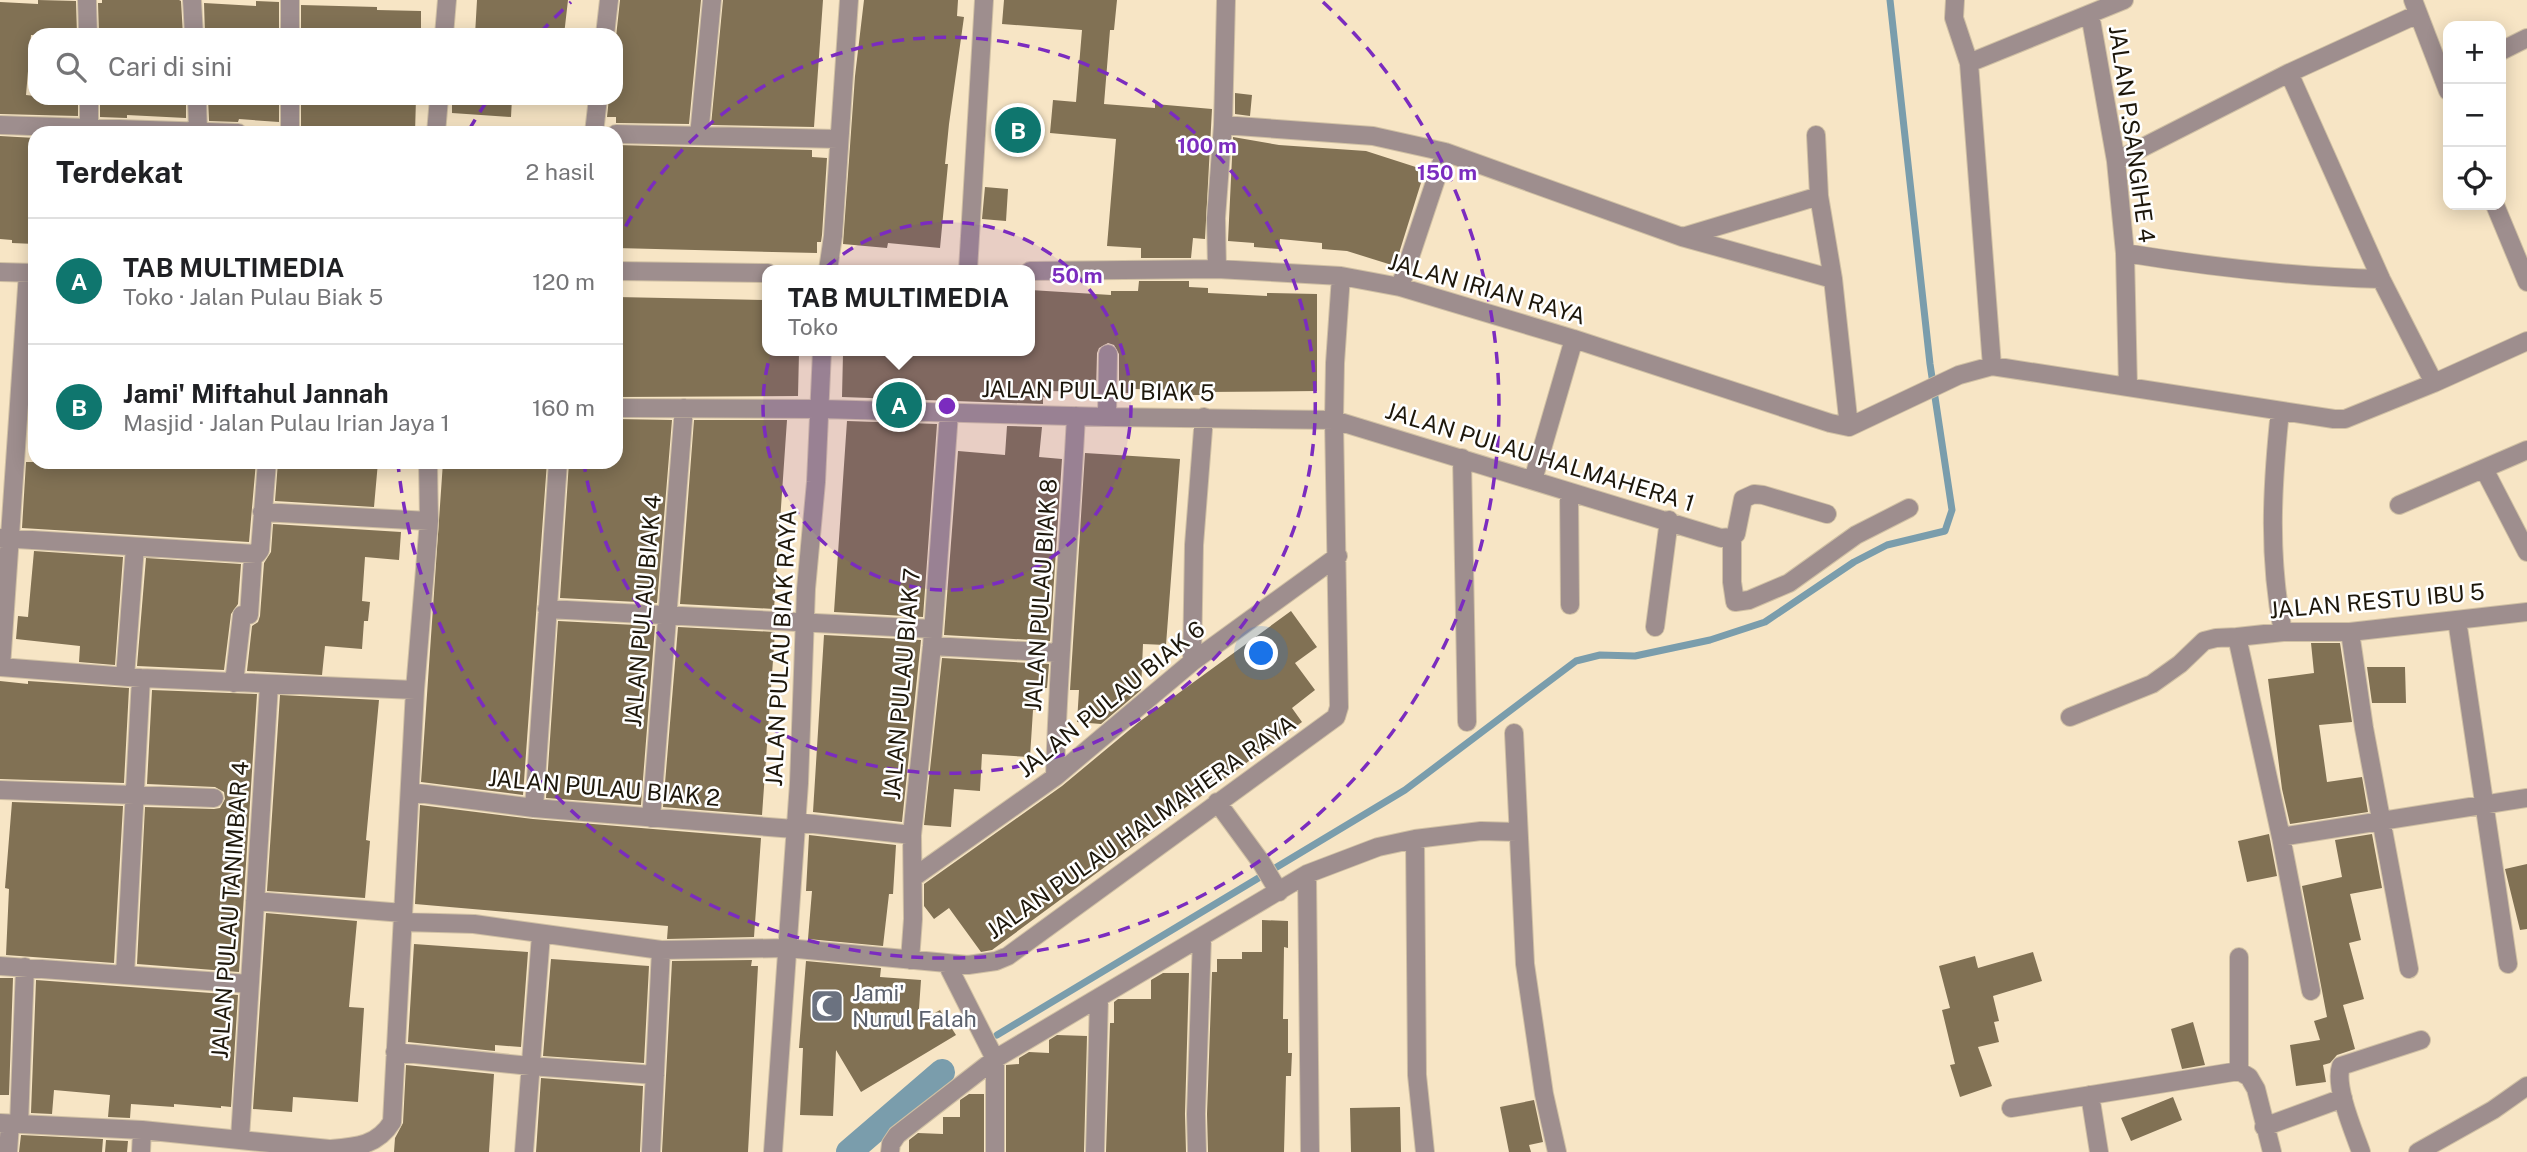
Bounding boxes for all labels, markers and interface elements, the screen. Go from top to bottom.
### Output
map controls [2443,21,2506,210]
button: + [2443,21,2506,84]
street label: JALAN P.SANGIHE 4 [2104,24,2161,244]
search box [28,28,623,105]
icon: search [52,48,90,86]
text: Cari di sini [108,51,232,82]
button: − [2443,84,2506,147]
pin: B [995,104,1041,156]
text: 100 m [1177,133,1237,158]
button: locate [2443,147,2506,210]
text: Terdekat [56,154,183,190]
text: 2 hasil [525,158,595,185]
text: 150 m [1417,160,1477,185]
street label: JALAN IRIAN RAYA [1385,247,1589,330]
text: TAB MULTIMEDIA [123,252,344,283]
text: 50 m [1051,263,1103,288]
popup [762,265,1035,356]
text: A [71,268,87,295]
text: 120 m [532,268,595,295]
text: TAB MULTIMEDIA [788,282,1009,313]
text: Toko · Jalan Pulau Biak 5 [123,283,383,310]
text: Toko [788,313,838,340]
street label: JALAN PULAU BIAK 5 [981,375,1215,406]
text: Jami' Miftahul Jannah [123,378,389,409]
pin: A [876,379,922,431]
text: B [71,394,87,421]
text: 160 m [532,394,595,421]
centre of rings [935,394,959,418]
street label: JALAN PULAU HALMAHERA 1 [1382,397,1698,516]
text: Masjid · Jalan Pulau Irian Jaya 1 [123,409,450,436]
street label: JALAN PULAU BIAK 8 [1019,478,1062,712]
street label: JALAN PULAU BIAK 4 [619,494,666,728]
street label: JALAN PULAU BIAK RAYA [760,509,801,787]
street label: JALAN PULAU BIAK 7 [878,567,925,801]
street label: JALAN RESTU IBU 5 [2268,578,2486,623]
street label: JALAN PULAU BIAK 6 [1012,615,1210,782]
your location [1244,636,1278,670]
street label: JALAN PULAU HALMAHERA RAYA [981,709,1301,944]
street label: JALAN PULAU TANIMBAR 4 [206,760,253,1060]
street label: JALAN PULAU BIAK 2 [487,764,721,811]
place label: Jami' Nurul Falah [852,979,977,1032]
mosque icon: Jami' Nurul Falah [808,987,846,1025]

